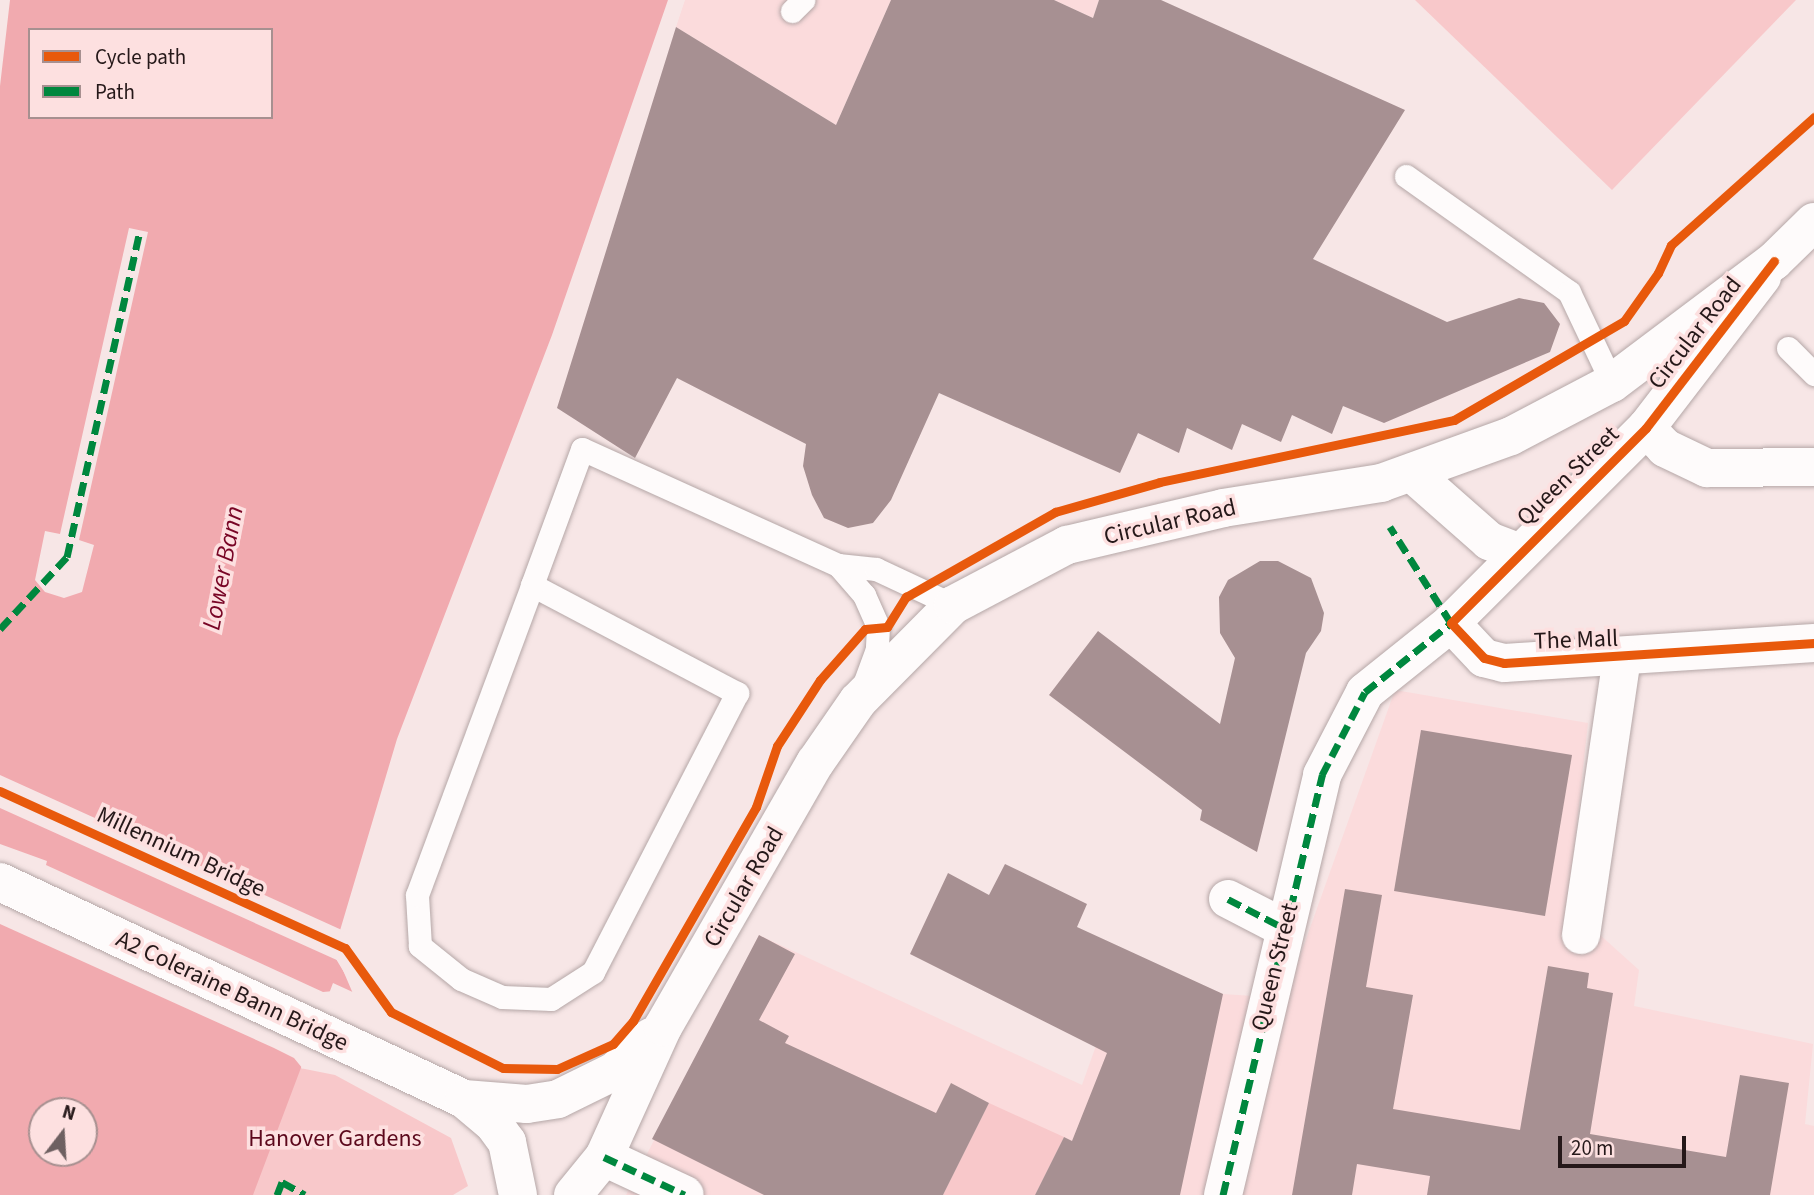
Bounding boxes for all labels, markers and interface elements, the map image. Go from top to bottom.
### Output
legend [28,28,273,119]
text: Cycle path [95,42,186,72]
text: Path [95,77,135,107]
street label: Circular Road [1642,271,1748,395]
street label: Queen Street [1511,420,1625,532]
street label: Circular Road [1101,493,1239,551]
water label: Lower Bann [196,503,250,633]
street label: The Mall [1533,624,1619,656]
street label: Millennium Bridge [92,800,270,904]
street label: Circular Road [698,822,790,952]
street label: Queen Street [1245,900,1305,1034]
street label: A2 Coleraine Bann Bridge [111,925,353,1057]
north arrow [28,1097,98,1167]
text: N [59,1099,79,1128]
scale bar [1562,1122,1690,1166]
park label: Hanover Gardens [248,1125,422,1153]
text: 20 m [1571,1133,1613,1163]

